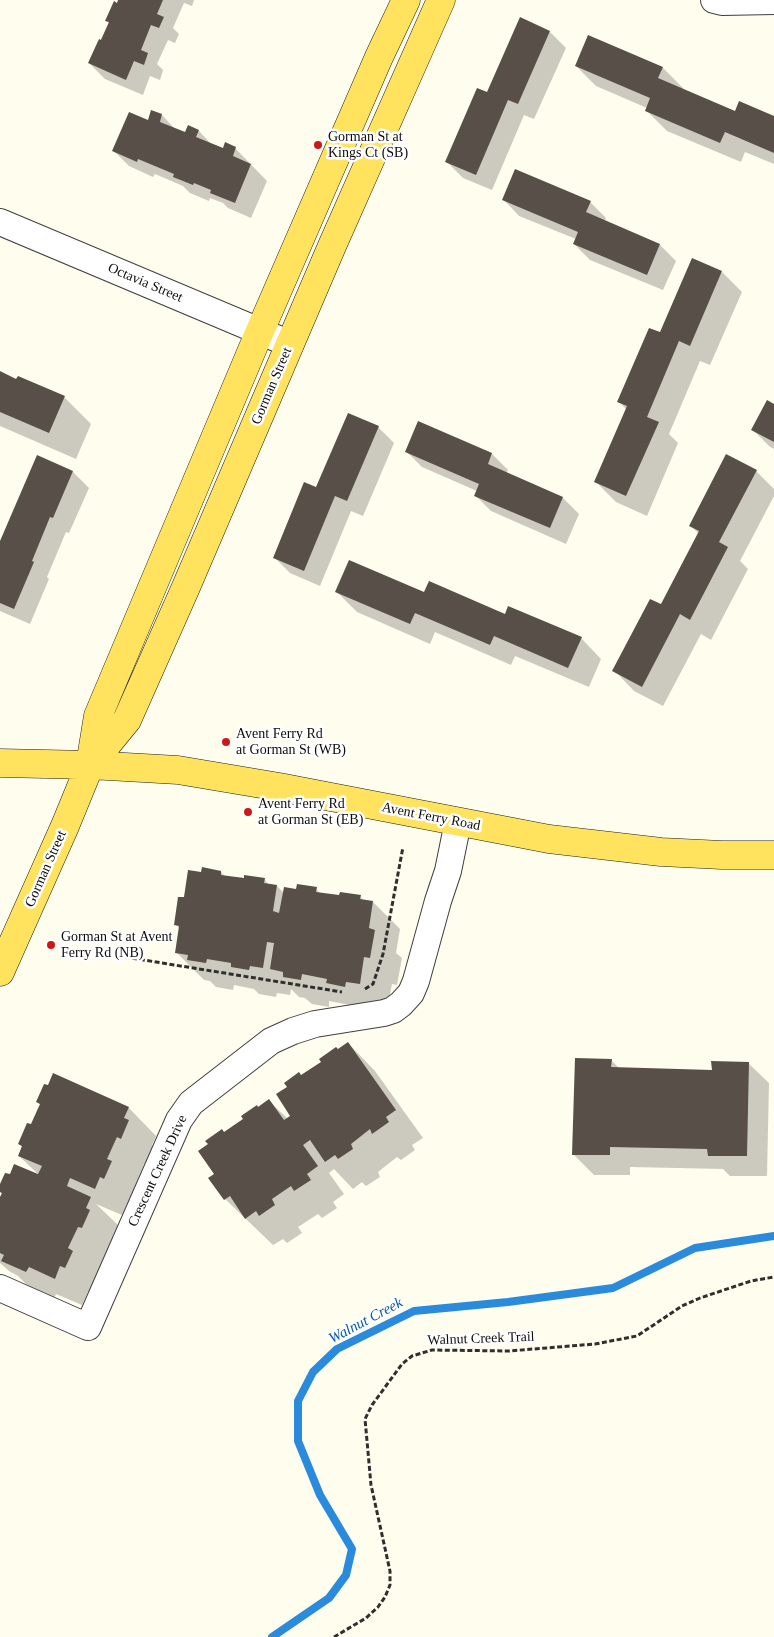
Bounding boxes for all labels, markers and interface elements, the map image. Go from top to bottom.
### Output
place label: Gorman St at Kings Ct (SB) [328,129,408,162]
marker: Gorman St at Kings Ct (SB) [312,139,324,151]
street label: Octavia Street [105,260,185,306]
street label: Gorman Street [248,345,296,427]
place label: Avent Ferry Rd at Gorman St (WB) [236,726,346,759]
marker: Avent Ferry Rd at Gorman St (WB) [220,736,232,748]
place label: Avent Ferry Rd at Gorman St (EB) [258,796,363,829]
street label: Avent Ferry Road [380,799,482,835]
marker: Avent Ferry Rd at Gorman St (EB) [242,806,254,818]
street label: Gorman Street [22,828,70,910]
place label: Gorman St at Avent Ferry Rd (NB) [61,929,172,962]
marker: Gorman St at Avent Ferry Rd (NB) [45,939,57,951]
street label: Crescent Creek Drive [125,1112,191,1230]
water label: Walnut Creek [326,1294,406,1348]
street label: Walnut Creek Trail [427,1329,535,1349]

